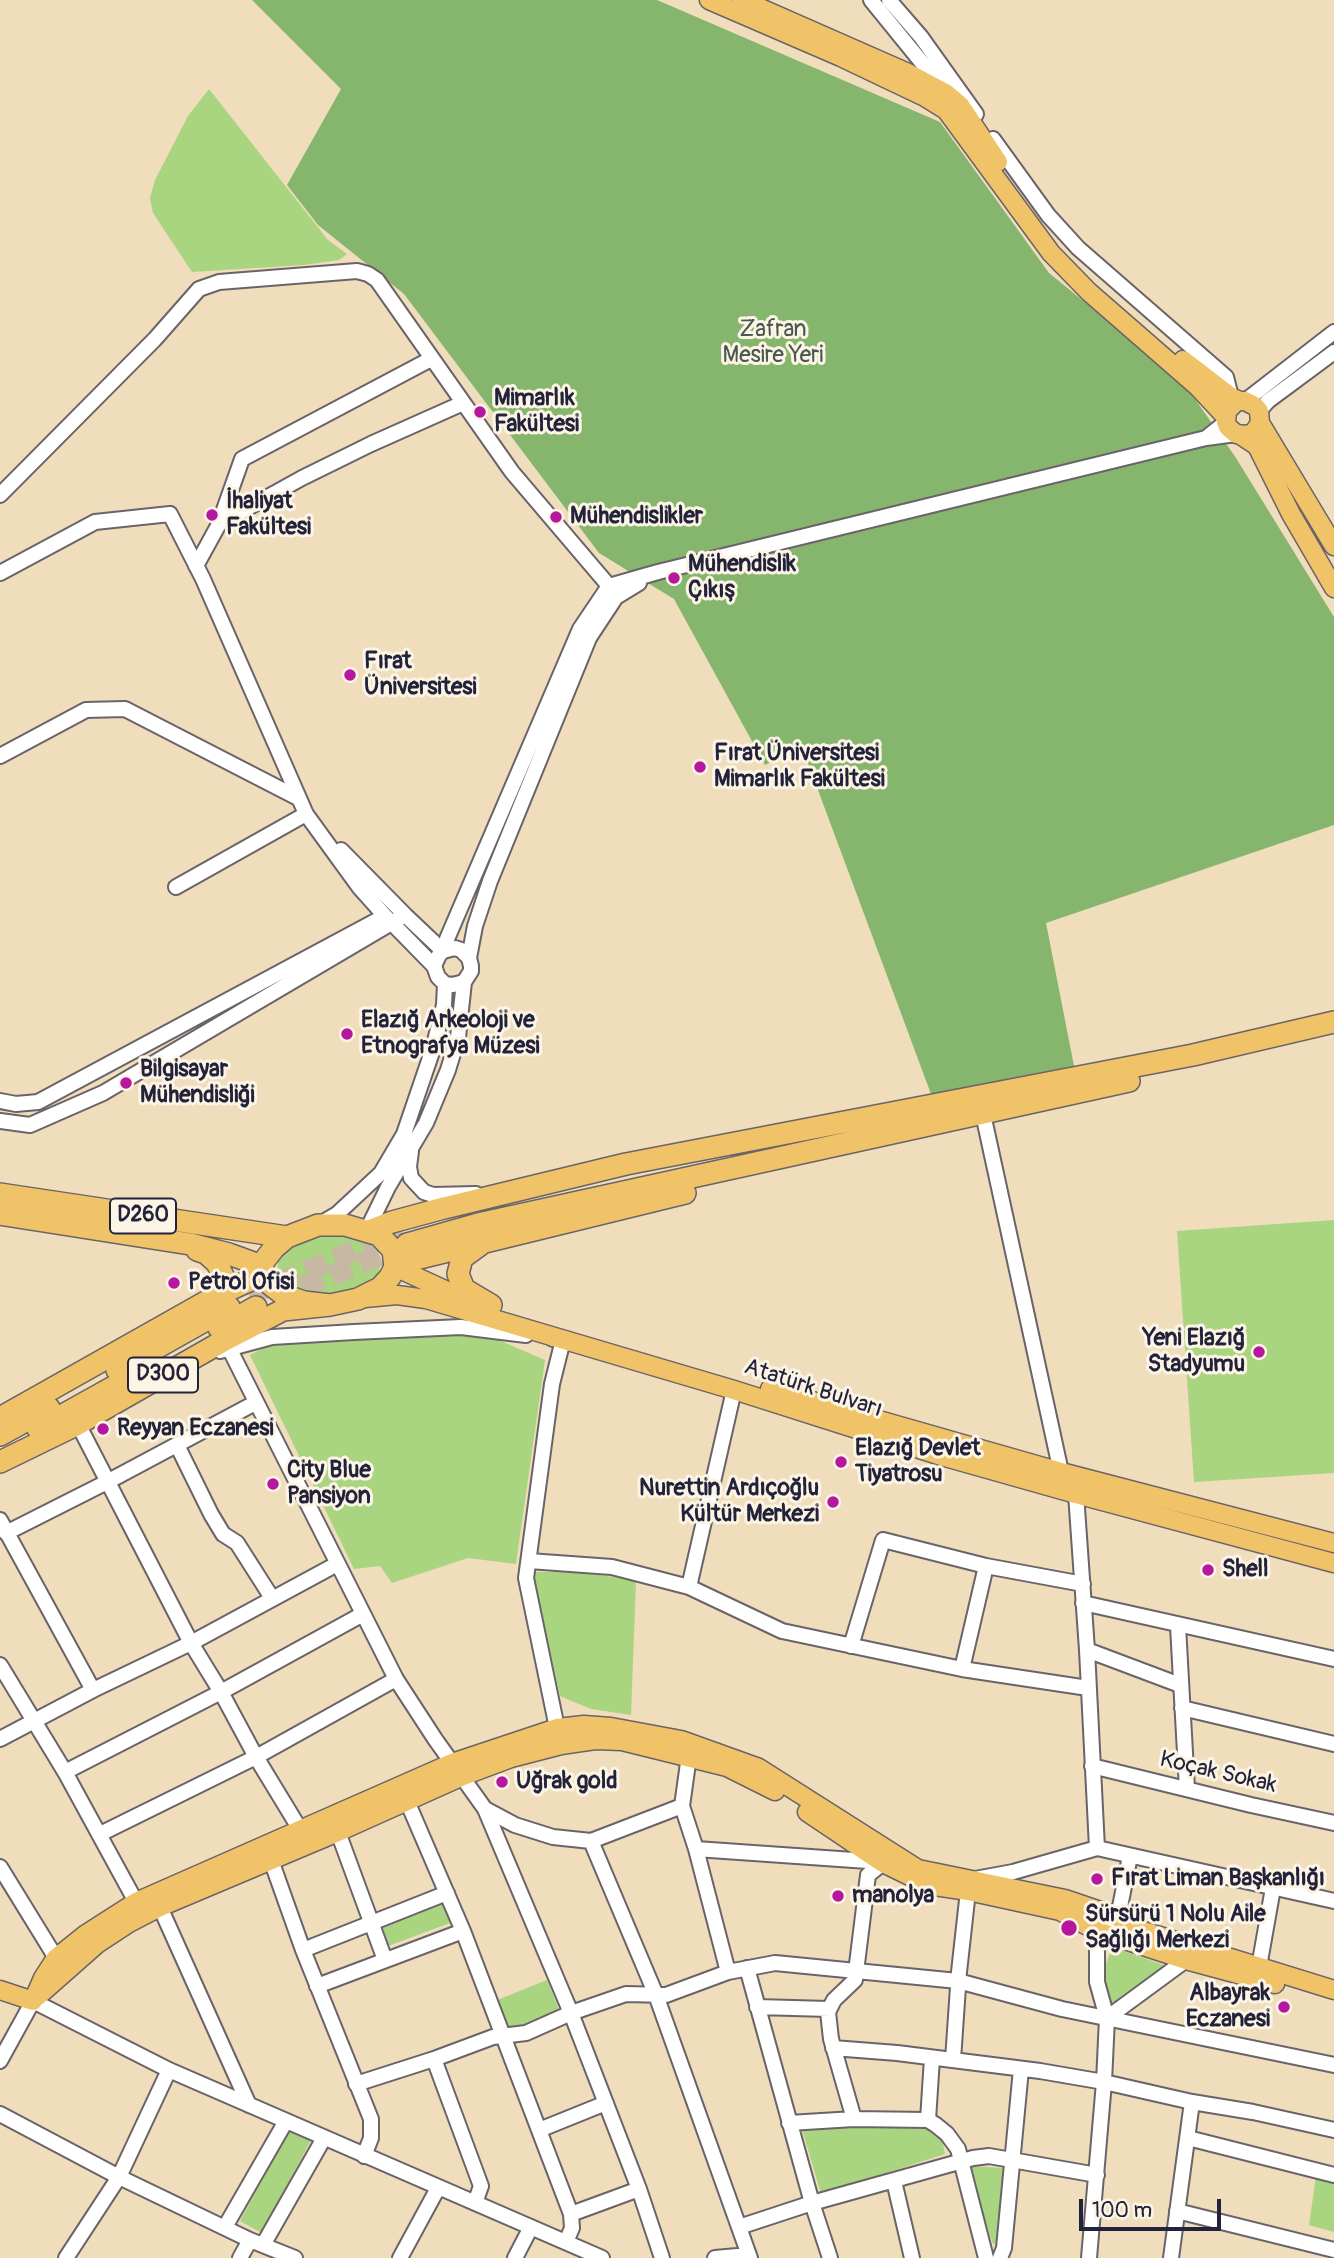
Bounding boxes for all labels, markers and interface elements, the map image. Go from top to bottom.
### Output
park label: Zafran Mesire Yeri [723,316,823,370]
place label: Mimarlık Fakültesi [494,385,579,439]
marker: Mimarlık Fakültesi [472,404,488,420]
place label: İhaliyat Fakültesi [226,488,311,542]
place label: Mühendislikler [570,503,703,531]
marker: İhaliyat Fakültesi [204,507,220,523]
marker: Mühendislikler [548,509,564,525]
place label: Mühendislik Çıkış [688,551,796,605]
marker: Mühendislik Çıkış [666,570,682,586]
place label: Fırat Üniversitesi [364,648,477,702]
marker: Fırat Üniversitesi [342,667,358,683]
place label: Fırat Üniversitesi Mimarlık Fakültesi [714,740,885,794]
marker: Fırat Üniversitesi Mimarlık Fakültesi [692,759,708,775]
place label: Elazığ Arkeoloji ve Etnografya Müzesi [361,1007,540,1061]
marker: Elazığ Arkeoloji ve Etnografya Müzesi [339,1026,355,1042]
place label: Bilgisayar Mühendisliği [140,1056,254,1110]
marker: Bilgisayar Mühendisliği [118,1075,134,1091]
road number: D260 [110,1198,176,1234]
place label: Petrol Ofisi [188,1269,294,1297]
marker: Petrol Ofisi [166,1275,182,1291]
place label: Yeni Elazığ Stadyumu [1143,1325,1245,1379]
marker: Yeni Elazığ Stadyumu [1251,1344,1267,1360]
street label: Atatürk Bulvarı [740,1354,886,1424]
road number: D300 [128,1358,198,1392]
place label: Reyyan Eczanesi [117,1415,274,1443]
marker: Reyyan Eczanesi [95,1421,111,1437]
place label: Elazığ Devlet Tiyatrosu [855,1435,981,1489]
marker: Elazığ Devlet Tiyatrosu [833,1454,849,1470]
place label: City Blue Pansiyon [287,1457,371,1511]
place label: Nurettin Ardıçoğlu Kültür Merkezi [639,1475,819,1529]
marker: City Blue Pansiyon [265,1476,281,1492]
marker: Nurettin Ardıçoğlu Kültür Merkezi [825,1494,841,1510]
place label: Shell [1222,1556,1268,1584]
marker: Shell [1200,1562,1216,1578]
street label: Koçak Sokak [1157,1746,1279,1800]
place label: Uğrak gold [516,1768,617,1796]
marker: Uğrak gold [494,1774,510,1790]
place label: Fırat Liman Başkanlığı [1111,1865,1325,1893]
marker: Fırat Liman Başkanlığı [1089,1871,1105,1887]
place label: manolya [852,1882,934,1910]
marker: manolya [830,1888,846,1904]
place label: Sürsürü 1 Nolu Aile Sağlığı Merkezi [1085,1901,1266,1955]
marker: Sürsürü 1 Nolu Aile Sağlığı Merkezi [1059,1918,1079,1938]
place label: Albayrak Eczanesi [1186,1980,1270,2034]
marker: Albayrak Eczanesi [1276,1999,1292,2015]
scale bar [1082,2184,1224,2228]
text: 100 m [1092,2197,1152,2224]

